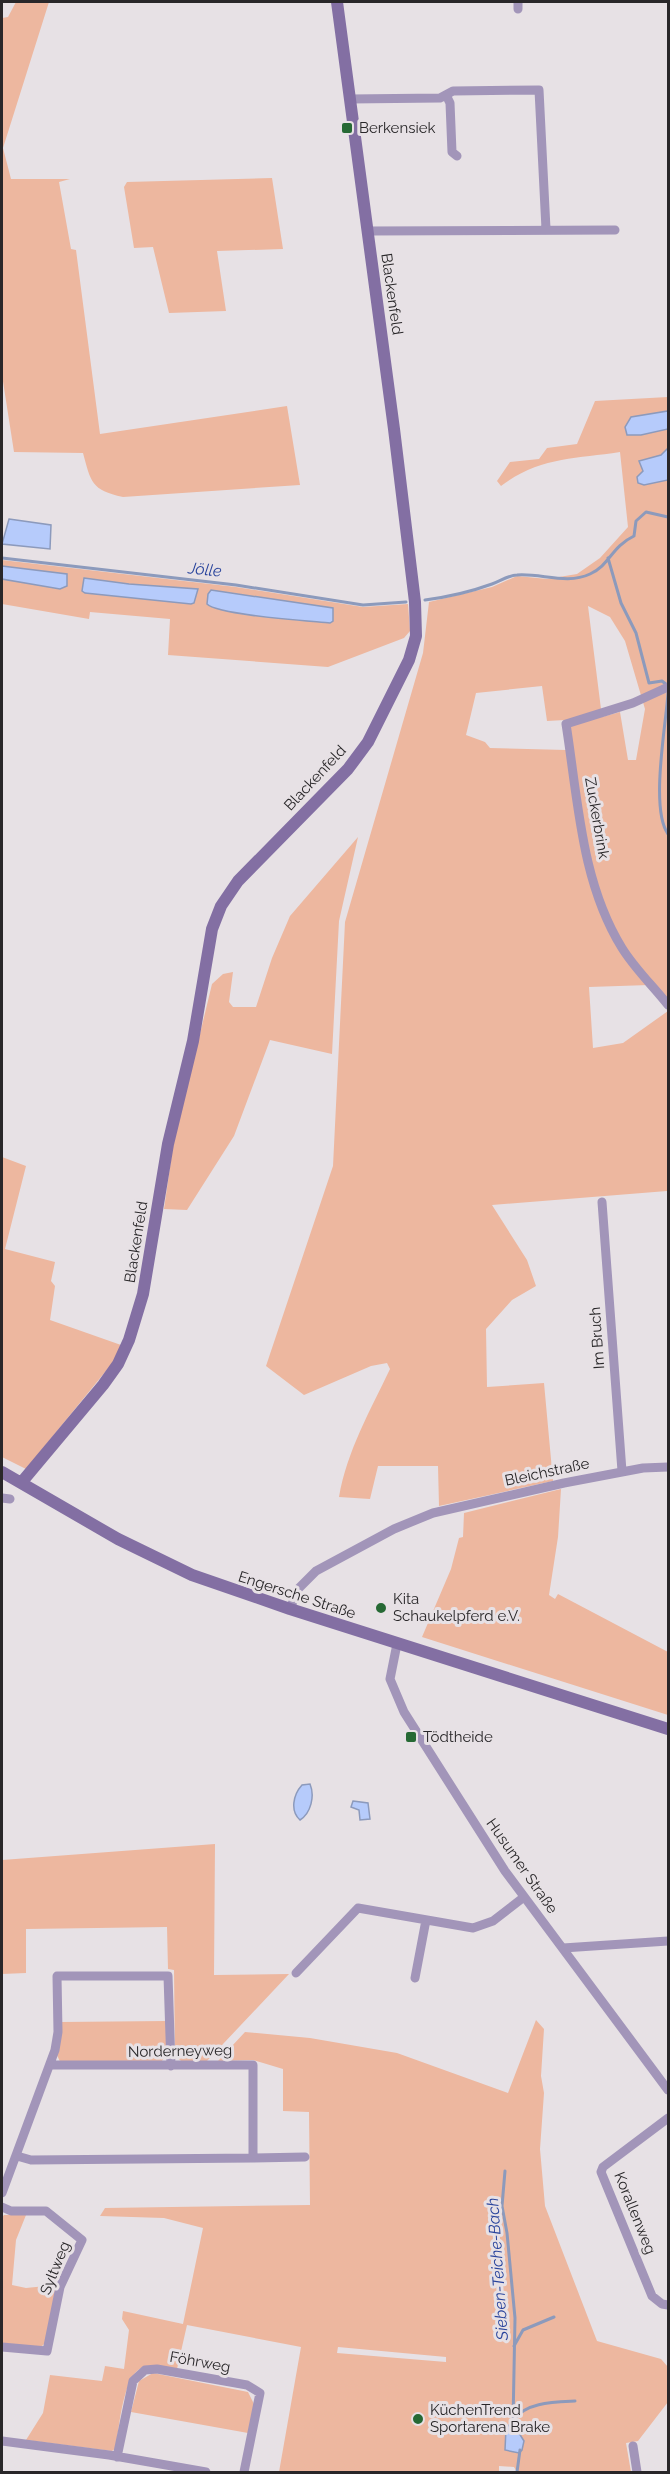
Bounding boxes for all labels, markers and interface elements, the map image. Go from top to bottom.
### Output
place label: Berkensiek [359,119,435,137]
marker: Berkensiek [340,121,354,135]
street label: Blackenfeld [377,252,407,336]
water label: Jölle [186,558,223,581]
street label: Blackenfeld [280,742,350,814]
street label: Zuckerbrink [581,776,613,860]
street label: Blackenfeld [121,1200,151,1284]
street label: Im Bruch [586,1306,608,1370]
street label: Bleichstraße [503,1454,591,1490]
street label: Engersche Straße [236,1568,358,1623]
place label: Kita Schaukelpferd e.V. [393,1590,520,1625]
marker: Kita Schaukelpferd e.V. [374,1601,388,1615]
place label: Tödtheide [423,1728,493,1746]
marker: Tödtheide [404,1730,418,1744]
street label: Husumer Straße [483,1815,562,1917]
street label: Norderneyweg [128,2041,232,2061]
street label: Korallenweg [610,2169,660,2257]
water label: Sieben-Teiche-Bach [483,2197,512,2342]
street label: Syltweg [36,2239,74,2297]
street label: Föhrweg [168,2348,232,2376]
place label: KüchenTrend Sportarena Brake [430,2401,550,2436]
marker: KüchenTrend Sportarena Brake [411,2412,425,2426]

